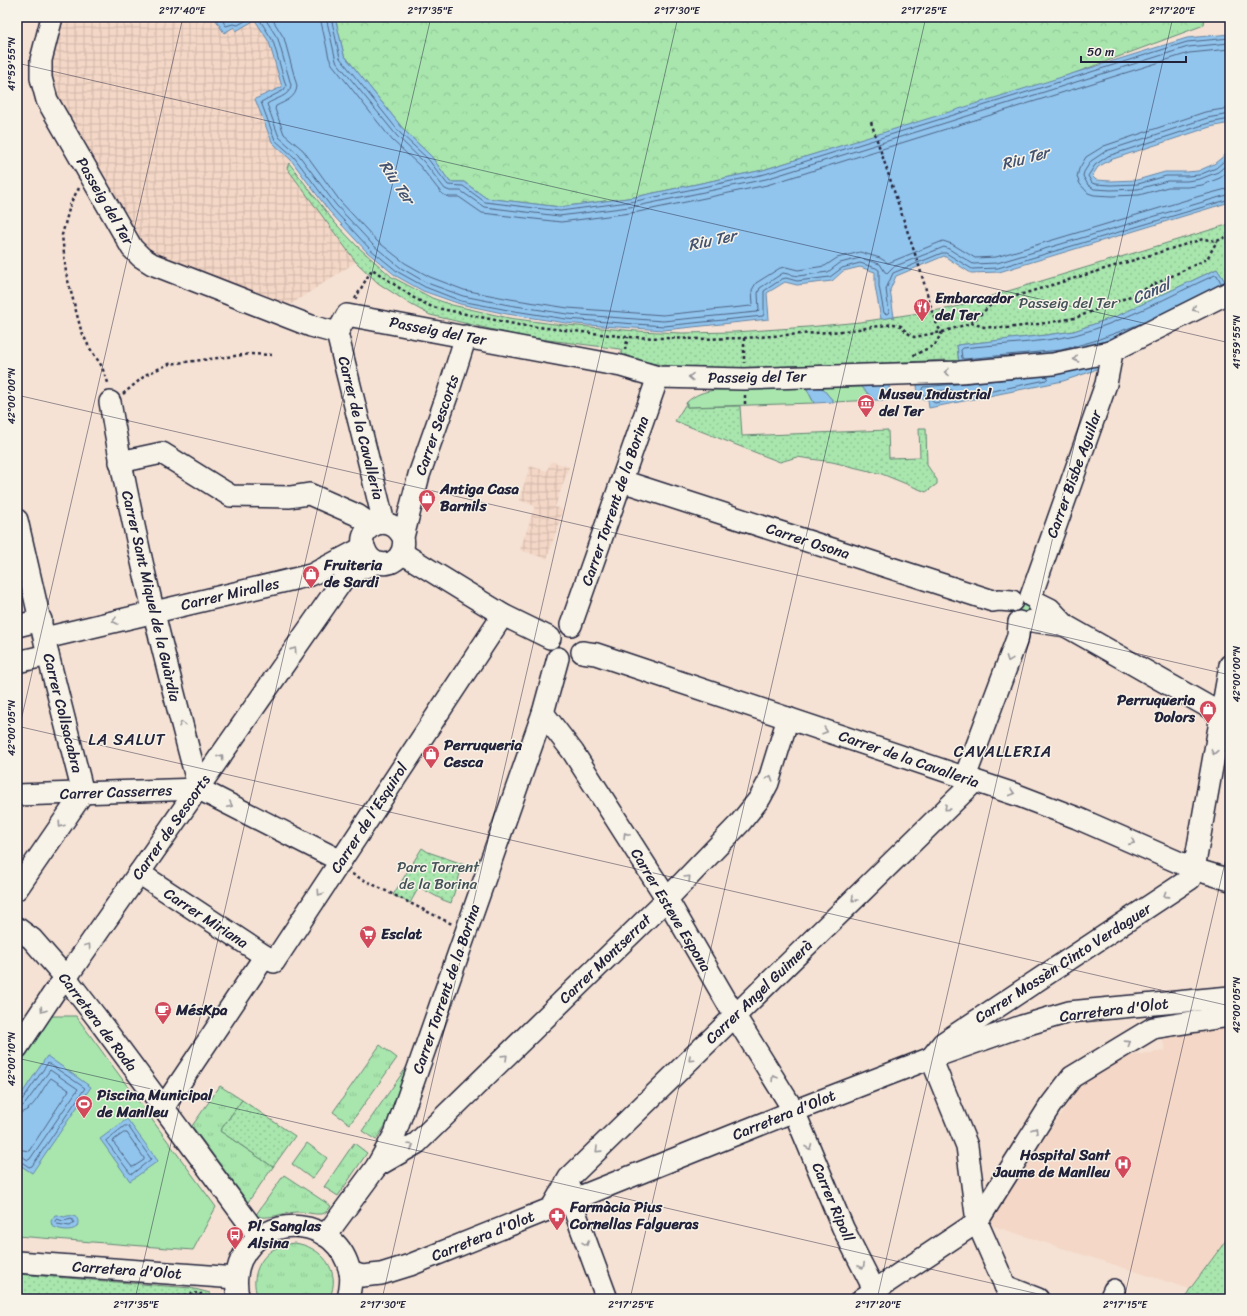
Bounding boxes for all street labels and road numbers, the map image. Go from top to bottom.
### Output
street label: Passeig del Ter [69,152,141,251]
street label: Passeig del Ter [387,309,490,353]
street label: Carrer de la Cavalleria [331,353,392,503]
street label: Passeig del Ter [708,363,807,391]
street label: Carrer Sescorts [408,371,466,479]
street label: Carrer Bisbe Aguilar [1039,406,1110,542]
street label: Carrer Torrent de la Borina [574,412,656,589]
street label: Carrer Sant Miquel de la Guàrdia [114,488,188,705]
street label: Carrer Osona [763,515,854,567]
street label: Carrer Miralles [178,570,282,618]
street label: Carrer Collsacabra [36,650,91,776]
street label: Carrer de la Cavalleria [835,723,983,795]
street label: Carrer de l'Esquirol [323,757,415,879]
street label: Carrer de Sescorts [125,768,218,885]
street label: Carrer Casserres [59,777,173,807]
street label: Carrer Esteve Espona [624,843,719,978]
street label: Carrer Miriana [158,881,254,956]
street label: Carrer Mossèn Cinto Verdaguer [969,895,1157,1030]
street label: Carrer Torrent de la Borina [405,900,487,1077]
street label: Carrer Montserrat [552,907,658,1010]
street label: Carrer Angel Guimerà [699,933,819,1051]
street label: Carretera de Roda [52,967,145,1078]
street label: Carretera d'Olot [1058,990,1170,1030]
street label: Carretera d'Olot [728,1082,840,1148]
street label: Carrer Ripoll [805,1158,862,1247]
street label: Carretera d'Olot [427,1203,539,1269]
street label: Carretera d'Olot [71,1253,183,1287]

